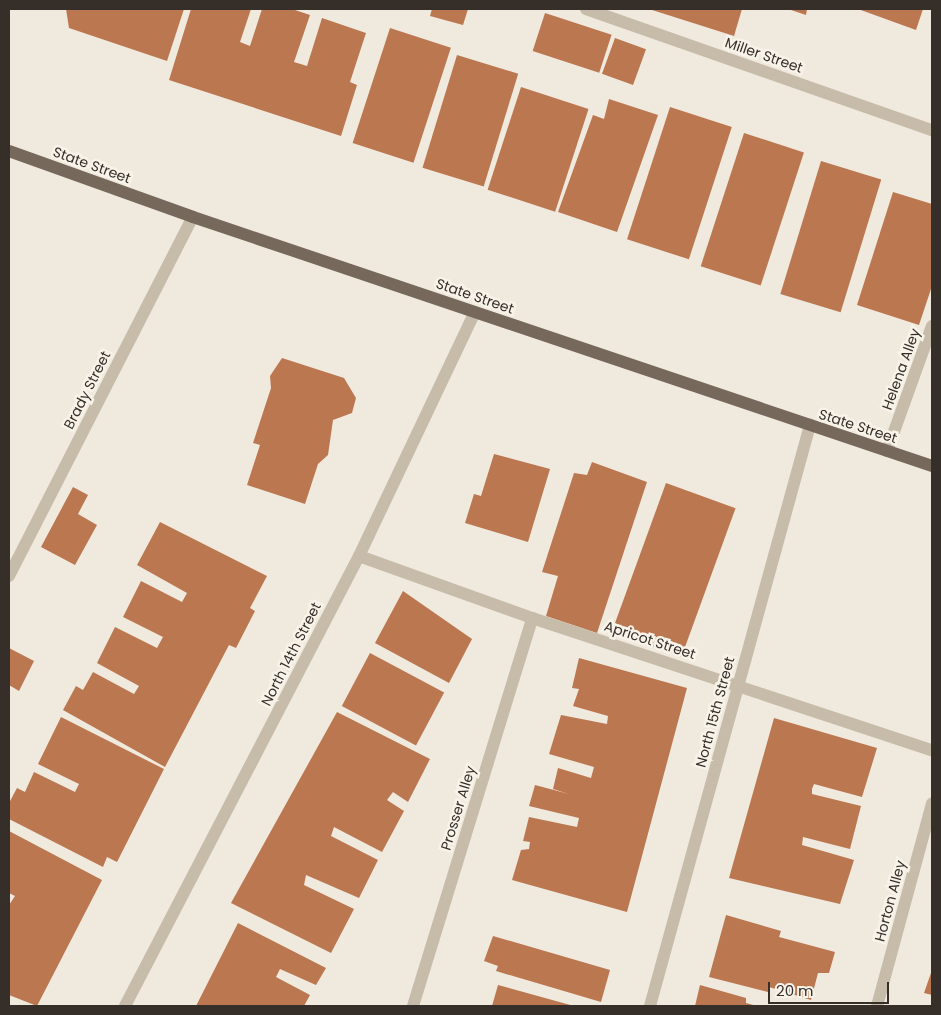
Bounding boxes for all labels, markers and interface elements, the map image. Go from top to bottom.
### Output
street label: Miller Street [723,34,805,76]
street label: State Street [51,143,133,187]
street label: State Street [434,275,516,317]
street label: Helena Alley [878,326,924,412]
street label: Brady Street [60,348,114,432]
street label: State Street [817,405,899,447]
street label: North 14th Street [258,599,324,709]
street label: Apricot Street [602,617,698,663]
street label: North 15th Street [692,655,738,769]
street label: Prosser Alley [437,764,479,852]
street label: Horton Alley [871,858,909,944]
scale bar [771,972,892,1004]
text: 20 m [776,980,814,1001]

